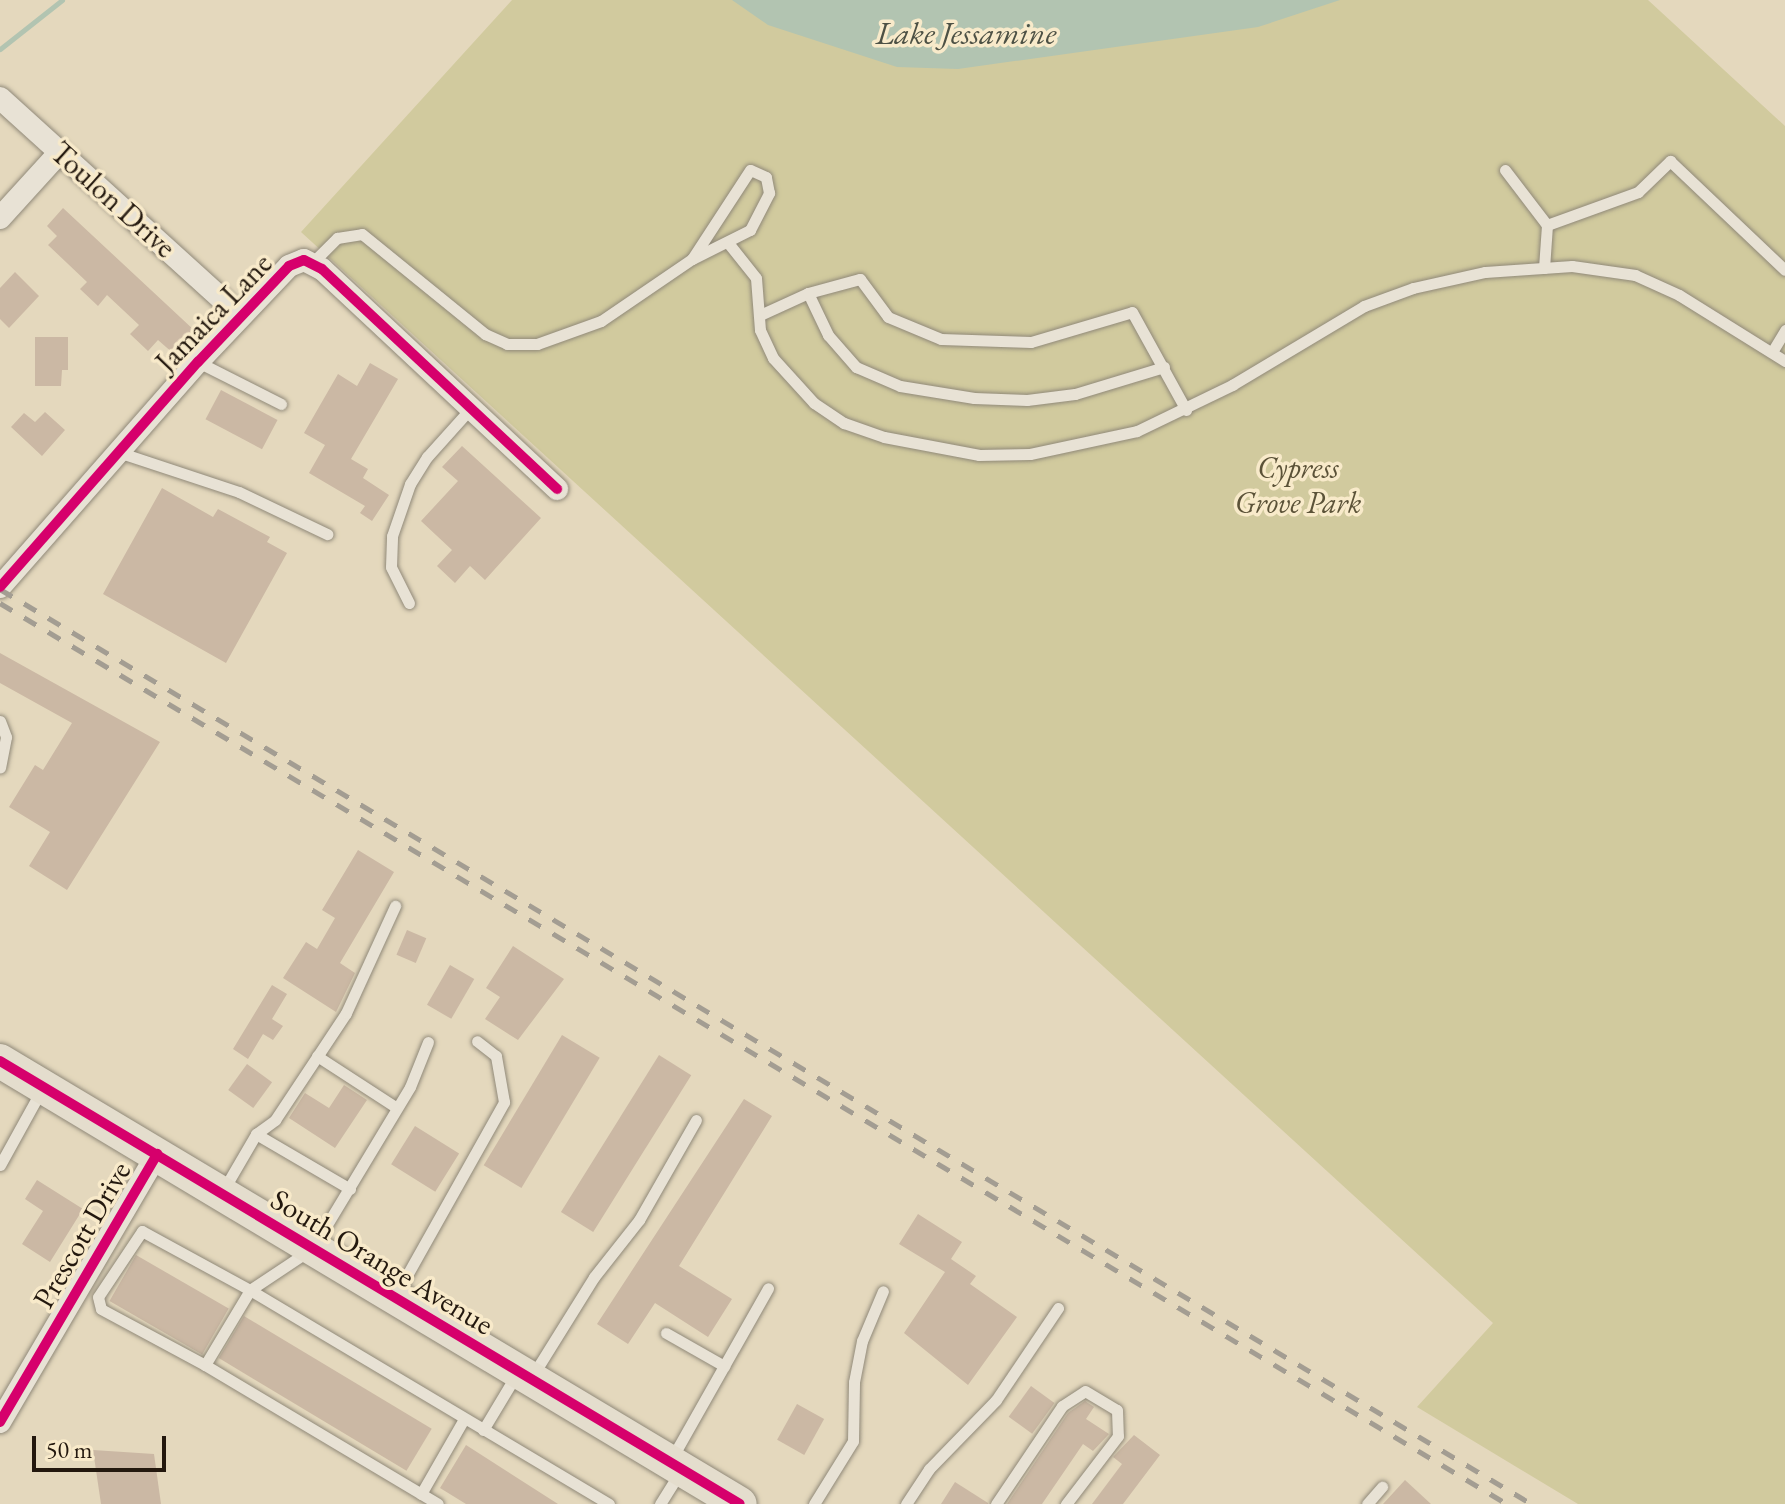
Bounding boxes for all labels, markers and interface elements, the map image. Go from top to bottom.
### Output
water label: Lake Jessamine [876,14,1056,52]
street label: Toulon Drive [43,135,183,265]
street label: Jamaica Lane [148,246,280,380]
park label: Cypress Grove Park [1235,450,1361,520]
street label: Prescott Drive [26,1155,138,1315]
street label: South Orange Avenue [264,1181,500,1343]
scale bar [36,1420,170,1470]
text: 50 m [46,1434,93,1465]

